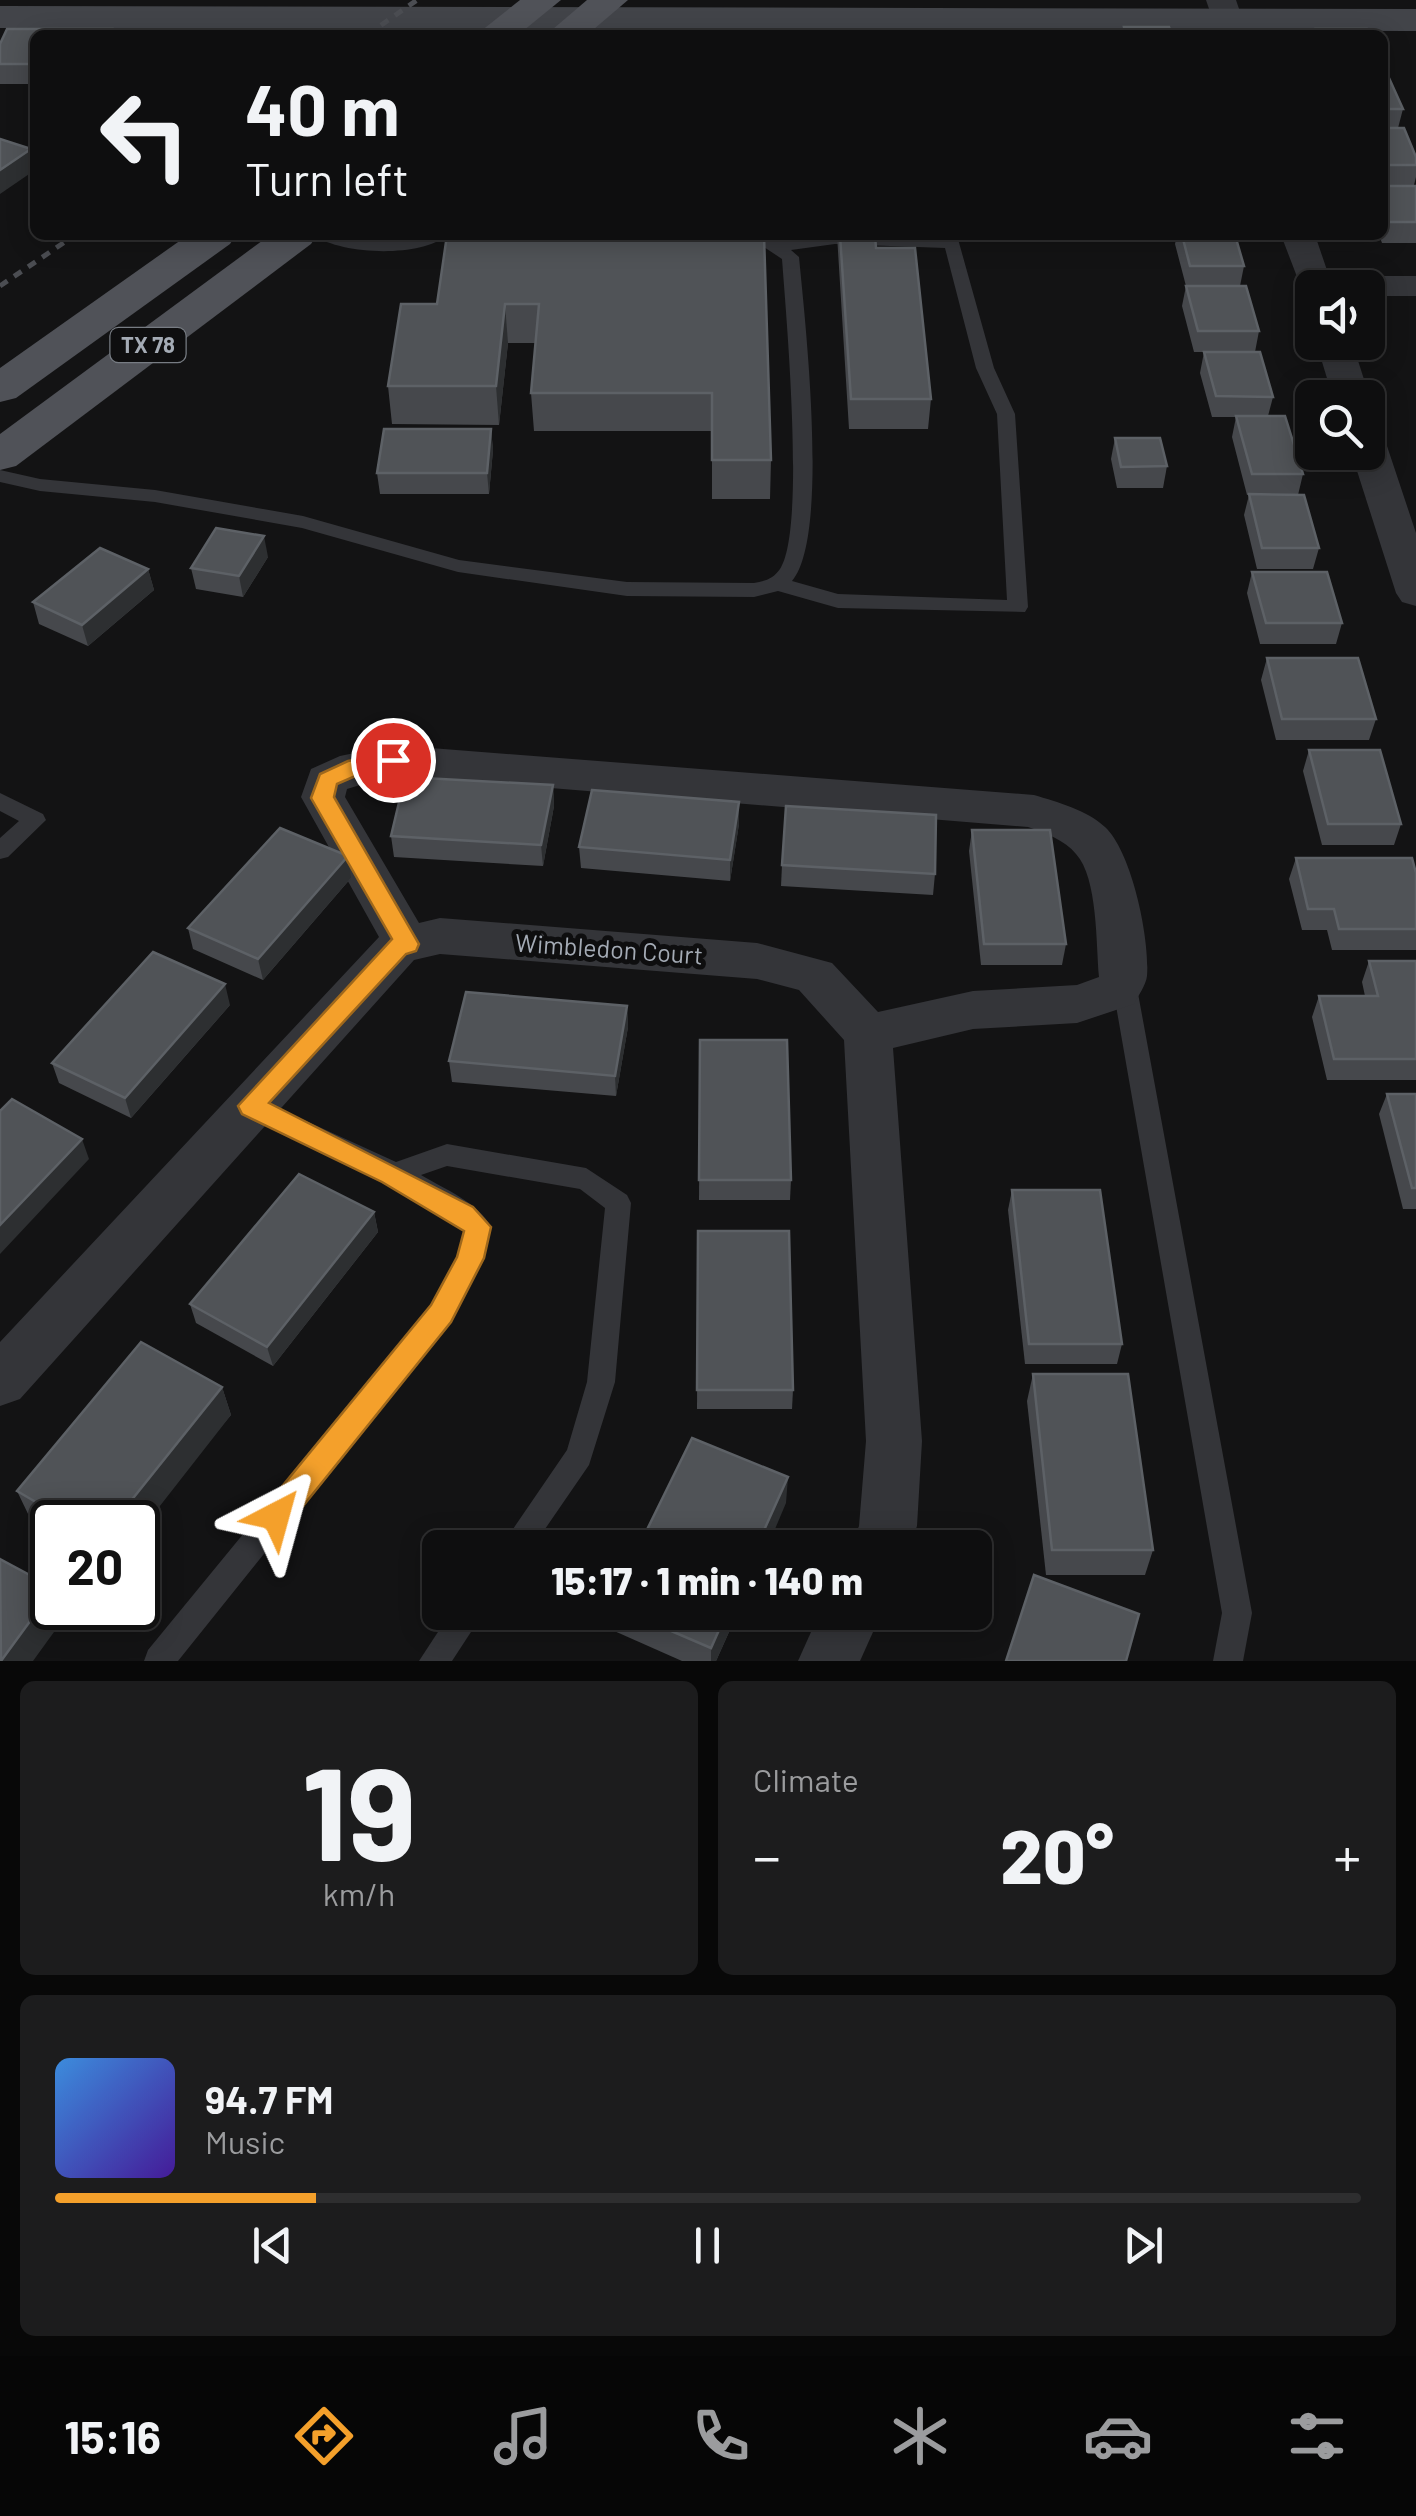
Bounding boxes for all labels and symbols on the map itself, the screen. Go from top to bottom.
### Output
road number: TX 78 [110,328,186,362]
pin [351,718,436,803]
street label: Wimbledon Court [514,926,704,970]
position arrow [224,1464,328,1568]
speed limit sign: 20 [30,1500,160,1630]

